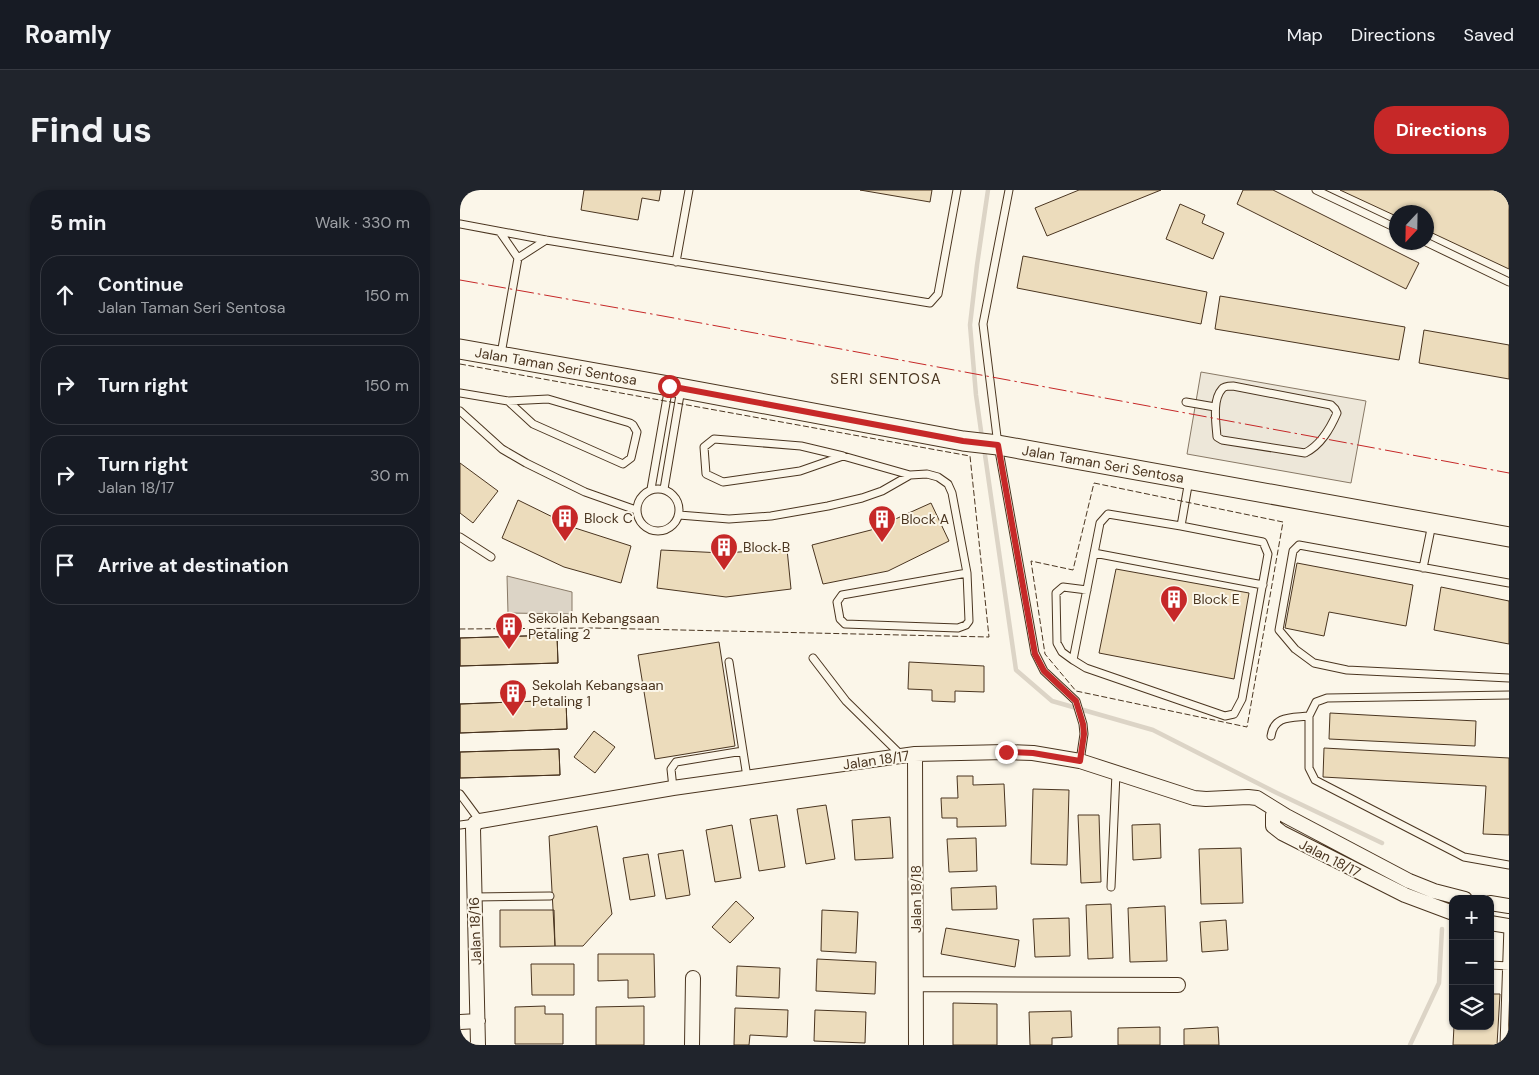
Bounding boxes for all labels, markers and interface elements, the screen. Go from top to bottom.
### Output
text: Roamly [25,19,112,50]
text: Map [1287,23,1323,47]
text: Directions [1351,23,1436,47]
text: Saved [1464,23,1514,47]
button: Directions [1374,106,1509,154]
text: Find us [30,107,152,153]
north arrow [1389,205,1434,250]
text: 5 min [50,209,106,237]
text: Walk · 330 m [315,212,410,233]
text: Continue [98,272,184,297]
icon: ahead [51,281,79,309]
text: 150 m [365,285,409,306]
text: Jalan Taman Seri Sentosa [98,297,286,318]
street label: Jalan Taman Seri Sentosa [474,343,638,389]
district label: SERI SENTOSA [830,369,942,389]
icon: right [51,371,79,399]
text: Turn right [98,373,188,398]
text: 150 m [365,375,409,396]
route start [658,375,681,398]
street label: Jalan Taman Seri Sentosa [1021,441,1185,487]
text: Turn right [98,452,188,477]
icon: right [51,461,79,489]
text: 30 m [370,465,409,486]
text: Jalan 18/17 [98,477,174,498]
building icon: Block C [550,503,580,542]
building icon: Block A [867,504,897,543]
place label: Block C [584,509,633,527]
place label: Block A [901,510,949,528]
building icon: Block B [709,532,739,571]
place label: Block B [743,538,790,556]
icon: arrive [51,551,79,579]
text: Arrive at destination [98,553,289,578]
building icon: Block E [1159,584,1189,623]
place label: Block E [1193,590,1240,608]
place label: Sekolah Kebangsaan Petaling 2 [528,609,660,643]
building icon: Sekolah Kebangsaan Petaling 2 [494,611,524,650]
place label: Sekolah Kebangsaan Petaling 1 [532,676,664,710]
building icon: Sekolah Kebangsaan Petaling 1 [498,678,528,717]
route end [995,741,1018,764]
street label: Jalan 18/17 [842,746,910,774]
street label: Jalan 18/17 [1296,835,1364,881]
street label: Jalan 18/18 [907,865,925,933]
map controls [1449,895,1494,1030]
button: + [1449,895,1494,940]
street label: Jalan 18/16 [465,897,485,965]
button: − [1449,940,1494,985]
button: layers [1449,985,1494,1030]

